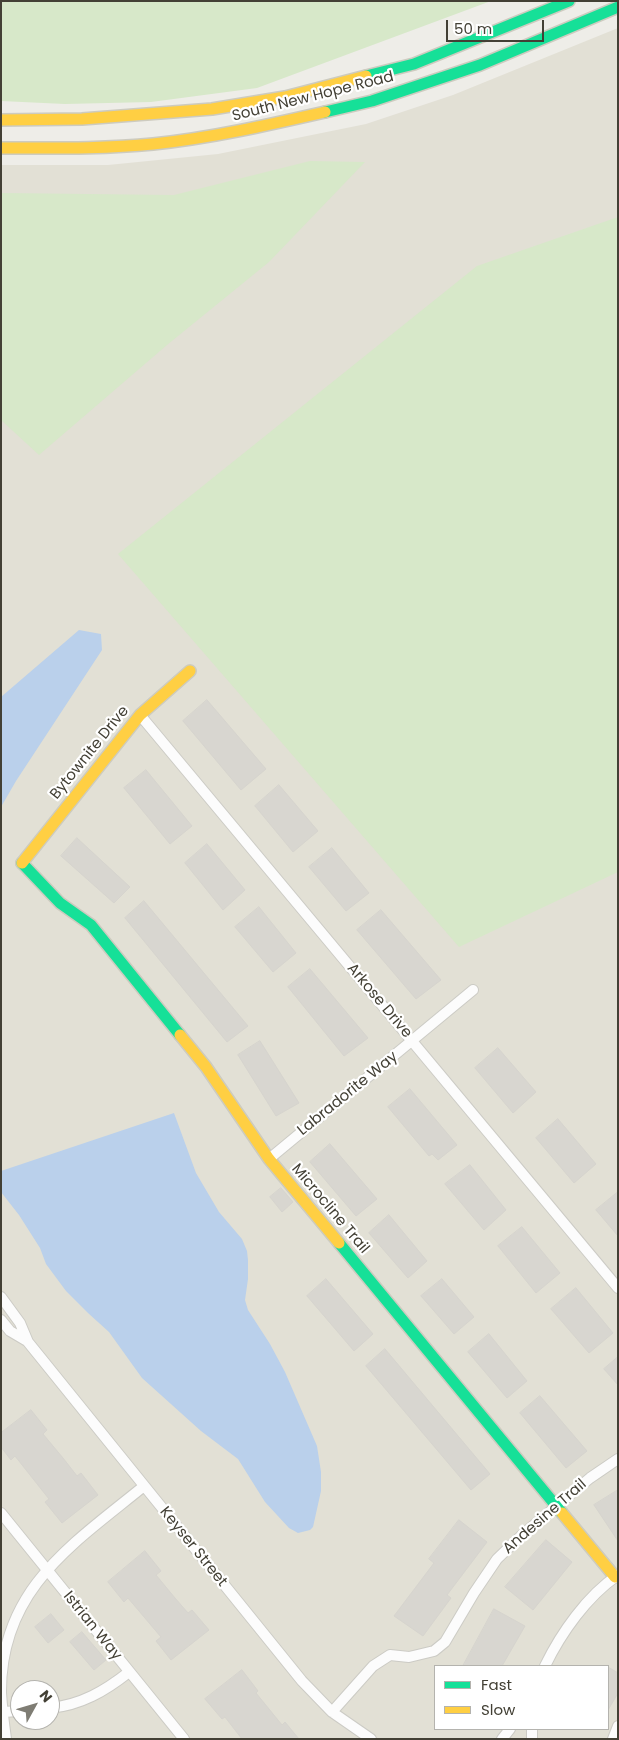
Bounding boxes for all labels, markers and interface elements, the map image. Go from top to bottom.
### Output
scale bar [449,10,546,42]
text: 50 m [454,18,492,39]
street label: South New Hope Road [230,68,396,126]
street label: Bytownite Drive [47,703,133,803]
street label: Arkose Drive [343,960,415,1042]
street label: Labradorite Way [294,1048,402,1140]
street label: Microcline Trail [287,1160,373,1258]
street label: Andesine Trail [500,1476,590,1558]
street label: Keyser Street [155,1503,231,1591]
street label: Istrian Way [59,1588,125,1664]
legend [434,1665,609,1730]
text: Fast [481,1674,512,1695]
north arrow [10,1680,60,1730]
text: N [35,1686,57,1707]
text: Slow [481,1699,515,1720]

